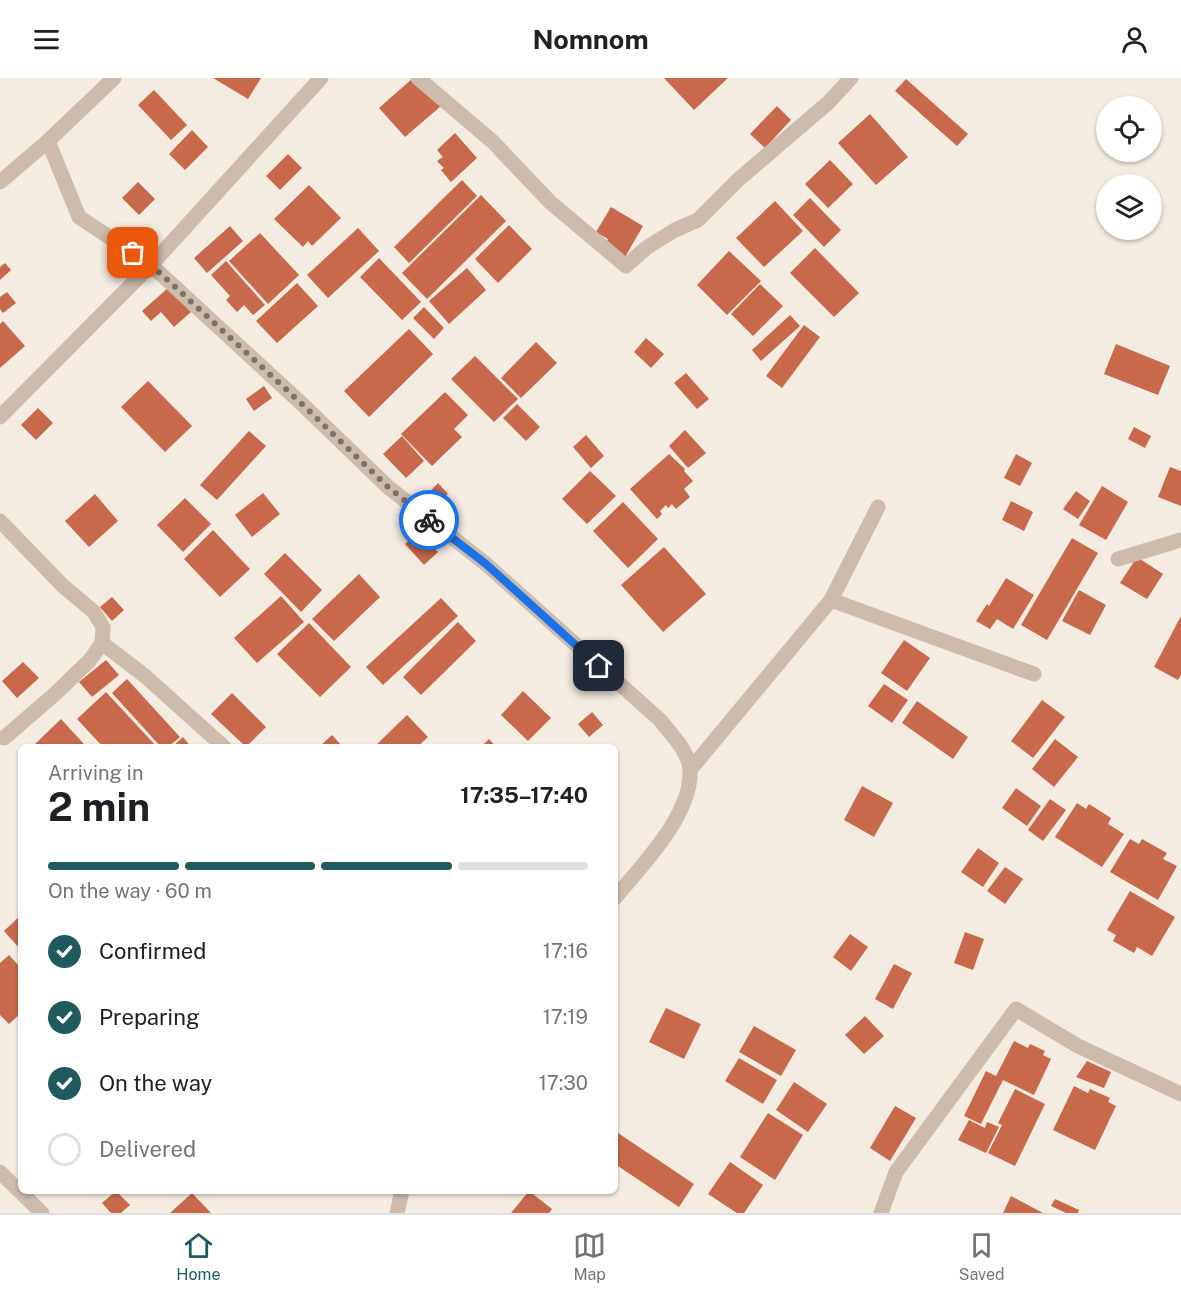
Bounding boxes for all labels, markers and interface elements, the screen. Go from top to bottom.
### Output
icon: menu [30,23,63,56]
text: Nomnom [532,23,649,55]
icon: person [1118,23,1151,56]
map controls [1096,96,1162,240]
button: locate [1096,96,1162,162]
button: layers [1096,174,1162,240]
pin [107,227,158,278]
icon: bag [116,236,149,269]
courier [399,490,459,550]
icon: bike [413,504,446,537]
pin [573,640,624,691]
icon: home [582,649,615,682]
text: Arriving in [48,761,143,785]
text: 17:35–17:40 [460,782,588,808]
text: 2 min [48,784,150,830]
text: On the way · 60 m [48,879,212,903]
icon: check [48,935,81,968]
text: Confirmed [99,938,206,964]
text: 17:16 [543,939,588,963]
icon: check [48,1001,81,1034]
text: Preparing [99,1004,200,1030]
text: 17:19 [543,1005,588,1029]
icon: check [48,1067,81,1100]
text: On the way [99,1070,212,1096]
text: 17:30 [539,1071,588,1095]
text: Delivered [99,1136,196,1162]
tab: Home [176,1229,220,1284]
tab: Map [573,1229,606,1284]
tab: Saved [959,1229,1005,1284]

